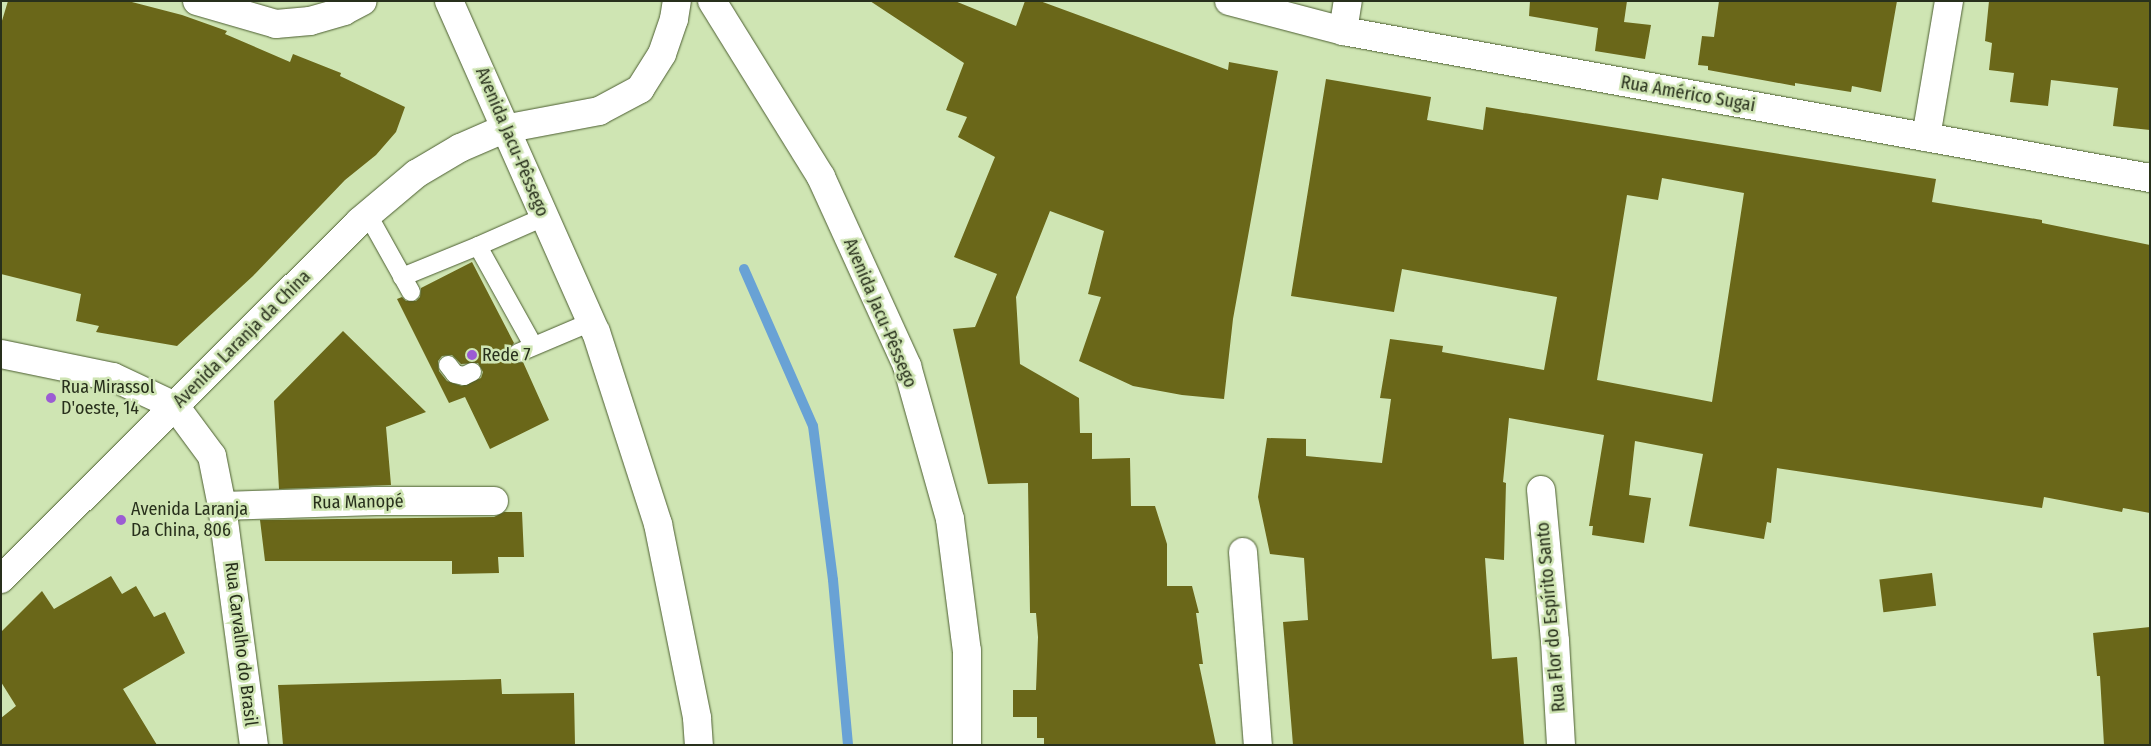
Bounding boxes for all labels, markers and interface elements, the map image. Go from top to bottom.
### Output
street label: Avenida Jacu-Pêssego [471,64,553,220]
street label: Rua Américo Sugai [1619,72,1757,116]
street label: Avenida Jacu-Pêssego [839,235,921,391]
street label: Avenida Laranja da China [169,266,315,412]
place label: Rede 7 [482,344,530,366]
marker: Rede 7 [466,349,478,361]
place label: Rua Mirassol D'oeste, 14 [61,377,154,419]
marker: Rua Mirassol D'oeste, 14 [45,392,57,404]
street label: Rua Manopé [312,490,404,514]
place label: Avenida Laranja Da China, 806 [131,499,248,542]
marker: Avenida Laranja Da China, 806 [115,514,127,526]
street label: Rua Flor do Espírito Santo [1532,521,1570,713]
street label: Rua Carvalho do Brasil [220,561,262,727]

